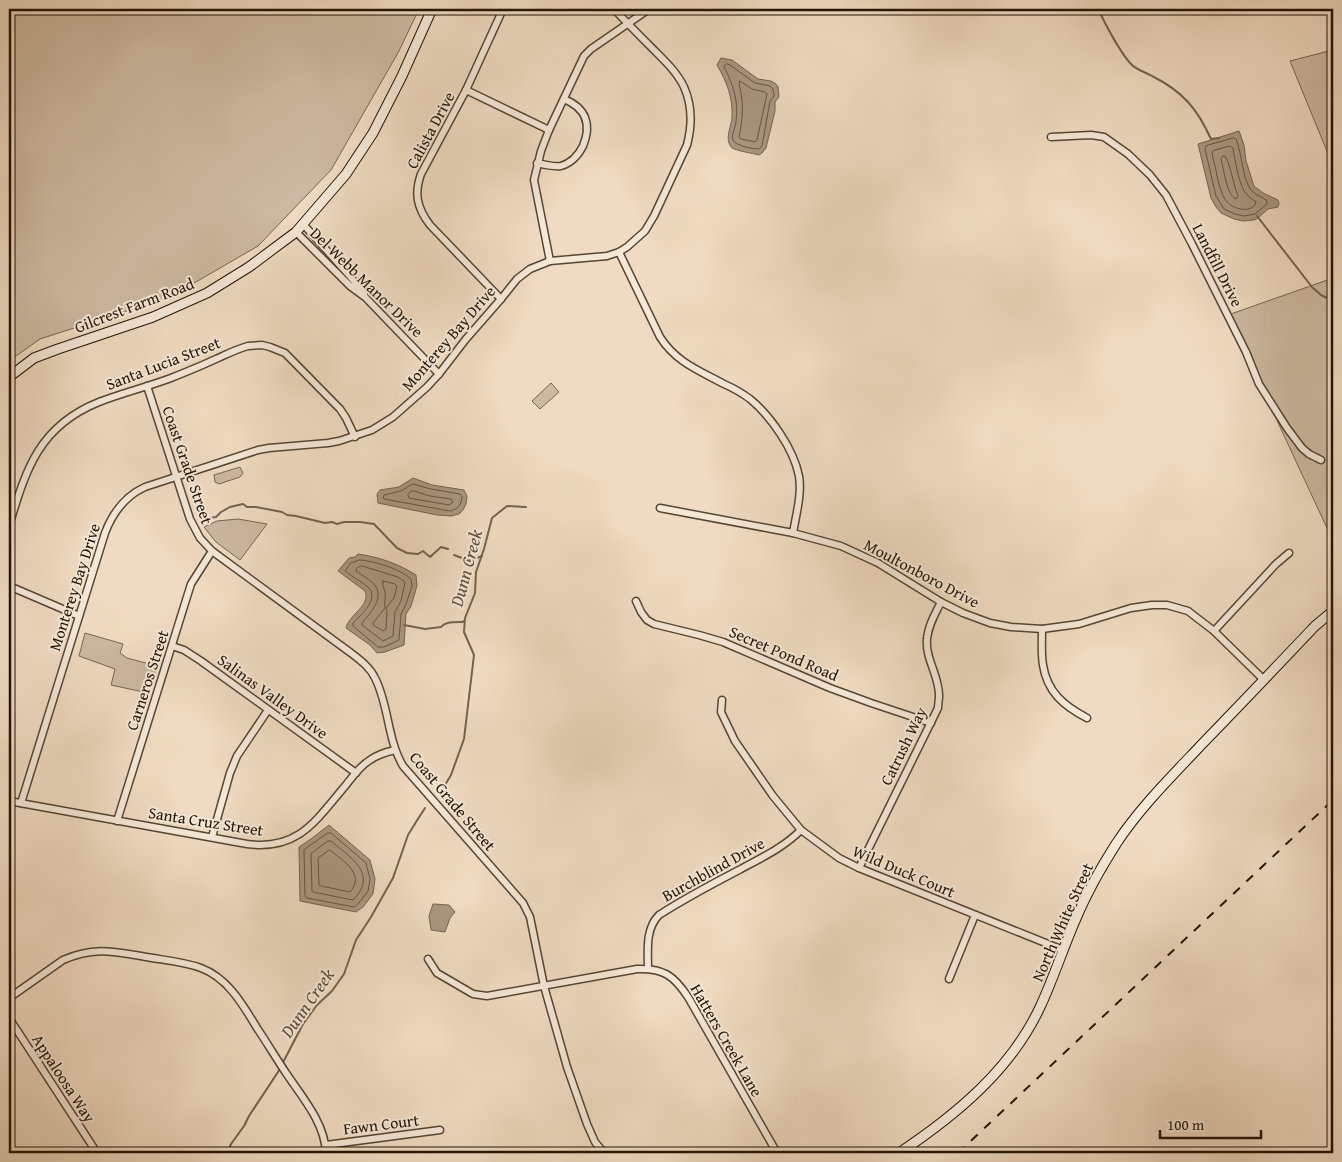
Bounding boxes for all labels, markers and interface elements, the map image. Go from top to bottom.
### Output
street label: Calista Drive [400,87,460,173]
street label: Landfill Drive [1187,219,1249,311]
street label: Del Webb Manor Drive [305,221,429,343]
street label: Gilcrest Farm Road [71,271,198,339]
street label: Monterey Bay Drive [395,280,501,396]
street label: Santa Lucia Street [102,330,224,396]
street label: Coast Grade Street [157,403,220,528]
street label: Monterey Bay Drive [42,520,106,654]
water label: Dunn Creek [442,526,489,611]
street label: Moultonboro Drive [860,532,984,614]
street label: Secret Pond Road [726,619,843,687]
street label: Carneros Street [119,626,175,733]
street label: Salinas Valley Drive [213,648,333,744]
street label: Catrush Way [874,703,932,789]
street label: Coast Grade Street [404,746,502,856]
street label: Santa Cruz Street [147,800,266,842]
street label: Burchblind Drive [657,831,769,907]
street label: Wild Duck Court [849,839,959,904]
street label: North White Street [1025,859,1099,985]
water label: Dunn Creek [273,962,341,1044]
street label: Hatters Creek Lane [685,979,769,1101]
street label: Appaloosa Way [26,1029,102,1127]
street label: Fawn Court [342,1107,421,1141]
scale bar [1160,1107,1261,1139]
text: 100 m [1167,1114,1205,1135]

